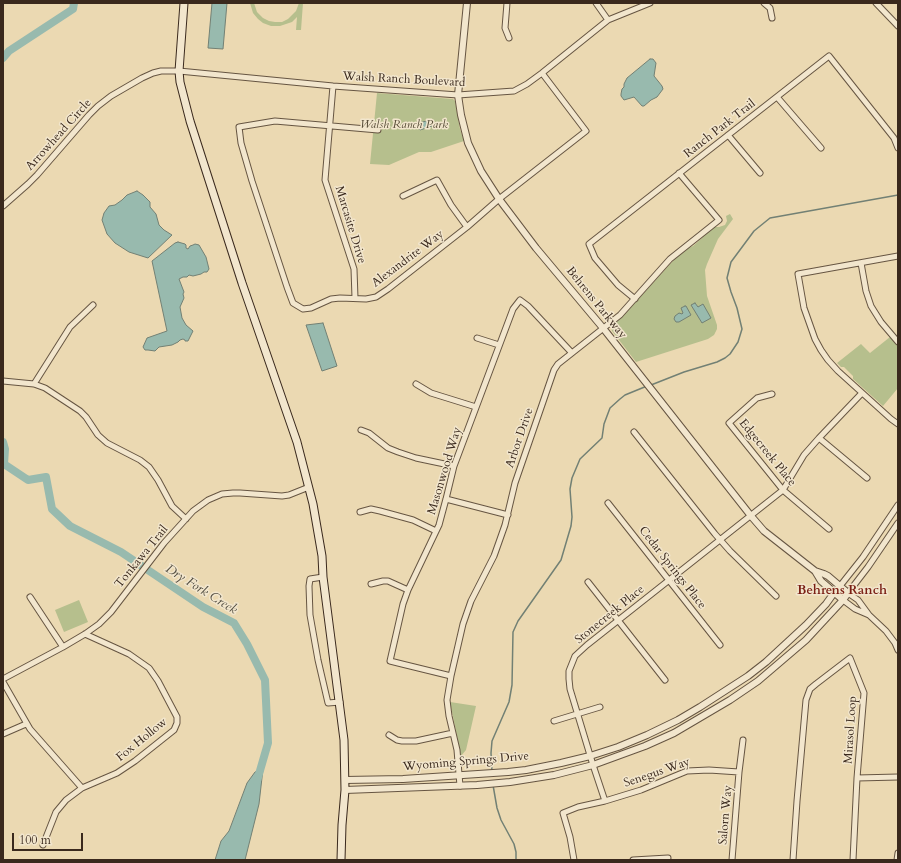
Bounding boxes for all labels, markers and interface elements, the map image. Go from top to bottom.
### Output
street label: Walsh Ranch Boulevard [342,70,466,90]
street label: Arrowhead Circle [23,96,95,174]
street label: Ranch Park Trail [681,97,759,161]
park label: Walsh Ranch Park [360,118,448,132]
street label: Marcasite Drive [331,184,369,266]
street label: Alexandrite Way [369,227,447,291]
street label: Behrens Parkway [563,264,629,342]
street label: Arbor Drive [503,406,537,470]
street label: Edgecreek Place [735,416,799,490]
street label: Masonwood Way [425,425,465,517]
street label: Tonkawa Trail [112,523,172,591]
street label: Cedar Springs Place [635,524,709,612]
water label: Dry Fork Creek [162,562,240,618]
street label: Stonecreek Place [572,583,648,647]
district label: Behrens Ranch [797,583,887,599]
street label: Mirasol Loop [841,696,861,764]
street label: Fox Hollow [114,715,170,765]
street label: Wyoming Springs Drive [402,749,530,775]
street label: Senegus Way [622,755,692,791]
street label: Salorn Way [716,785,736,845]
scale bar [14,825,85,851]
text: 100 m [19,832,51,848]

